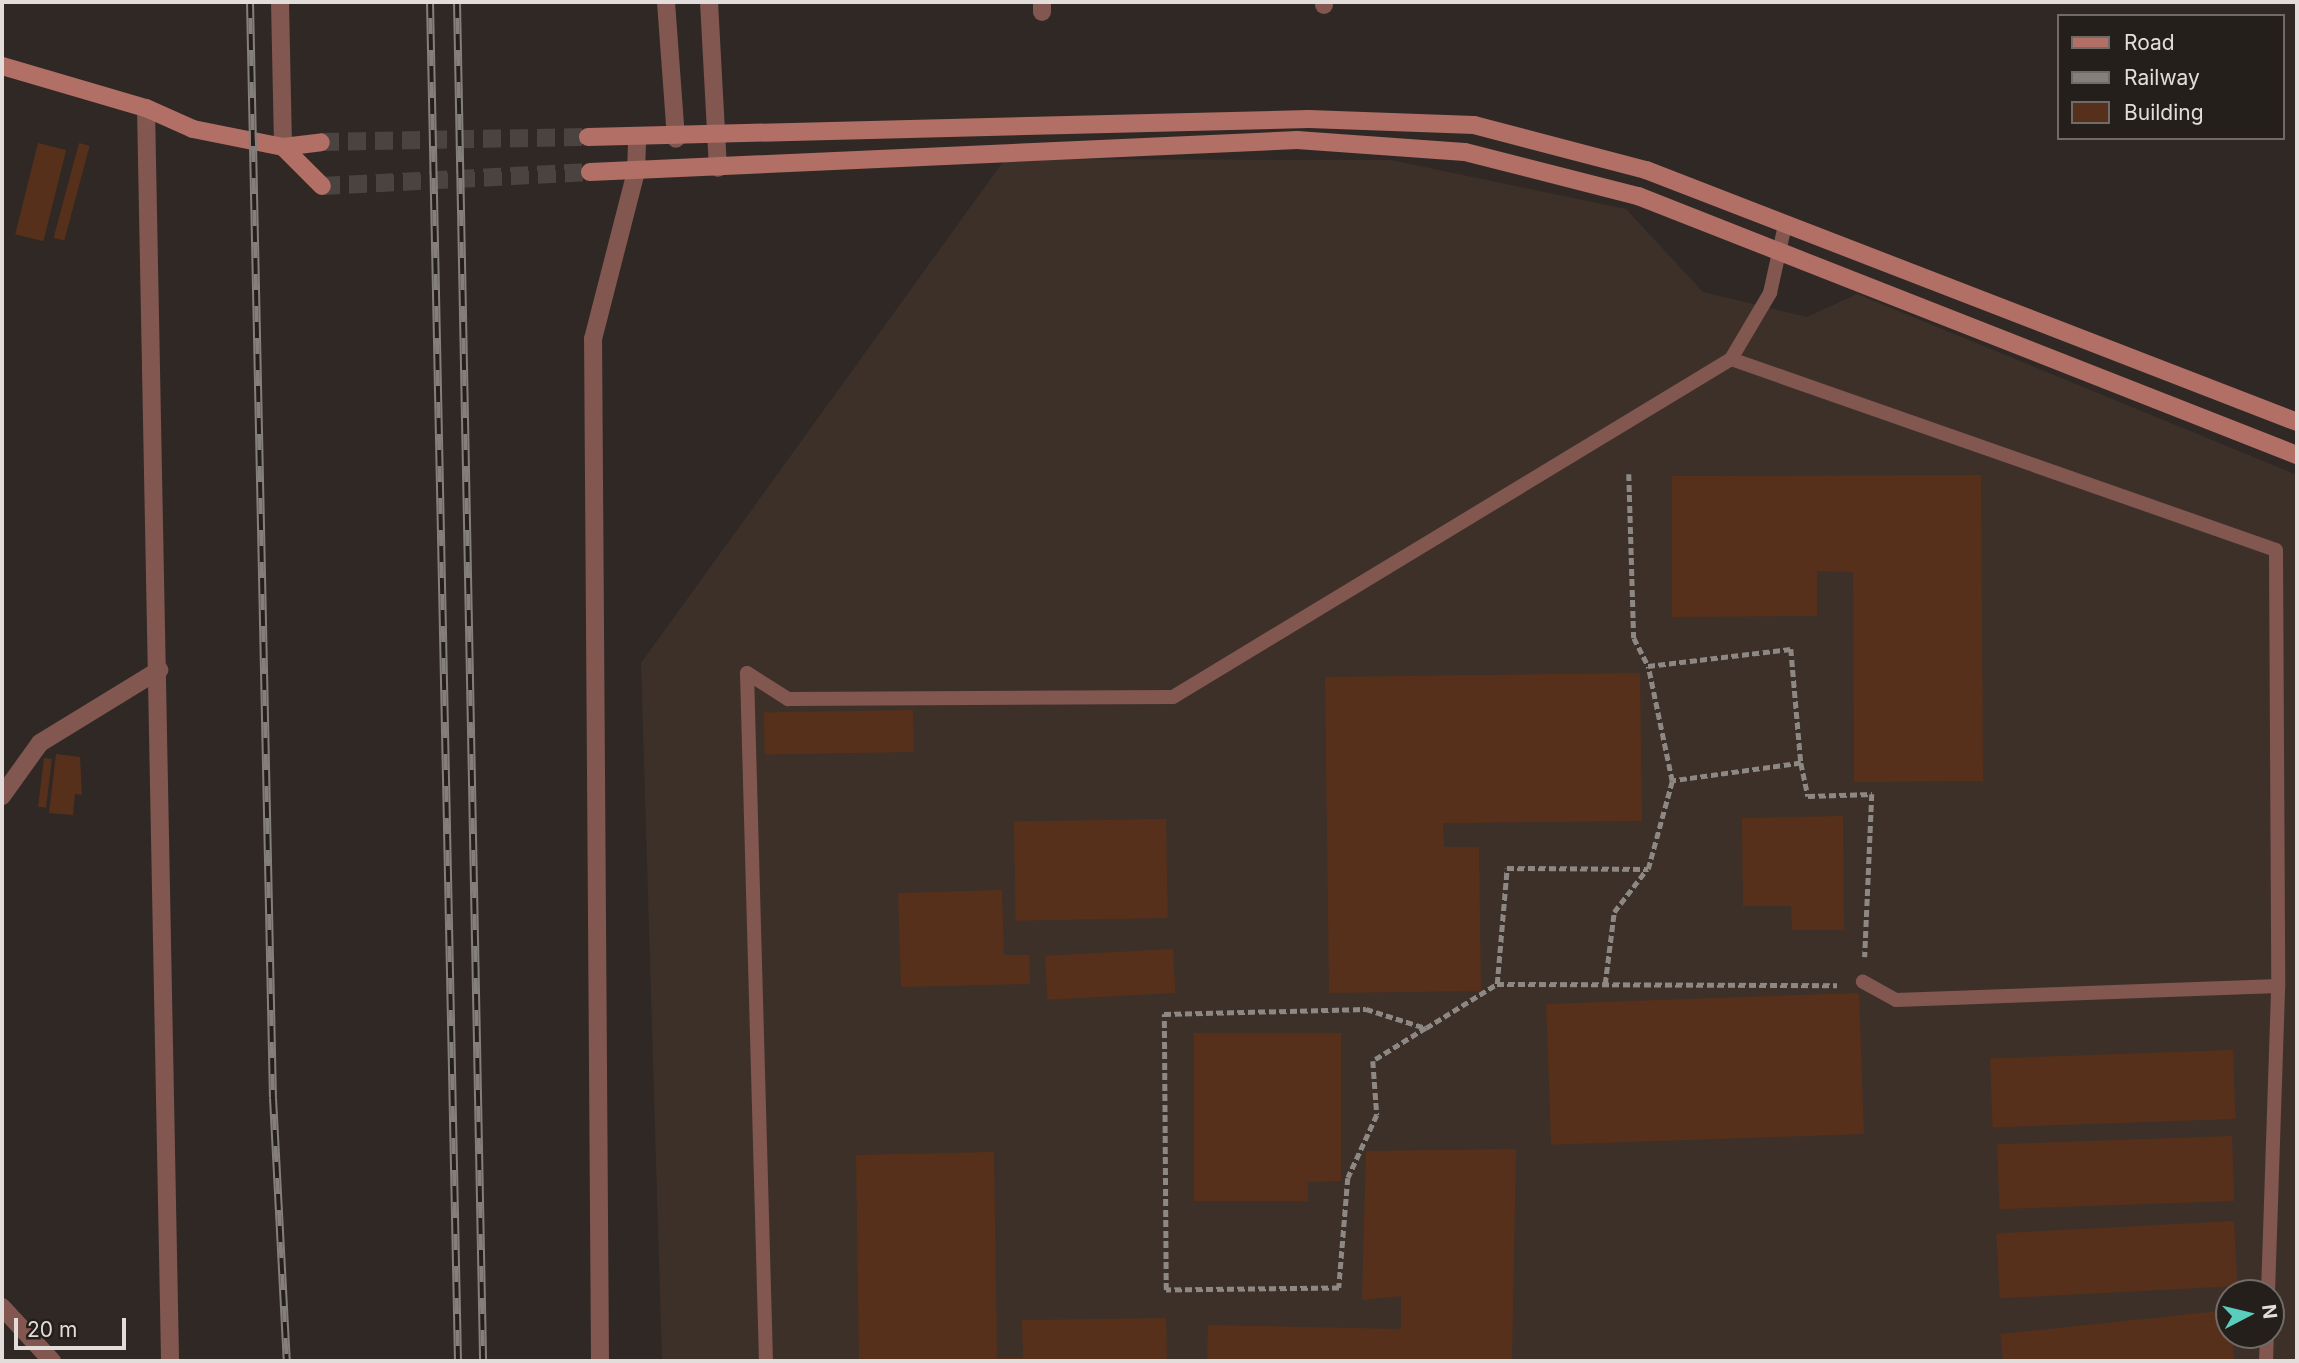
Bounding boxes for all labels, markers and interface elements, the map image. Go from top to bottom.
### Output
legend [2058,14,2285,140]
text: Road [2124,30,2175,55]
text: Railway [2124,65,2200,90]
text: Building [2124,100,2204,125]
north arrow [2215,1279,2285,1349]
text: N [2257,1303,2282,1320]
scale bar [18,1304,130,1348]
text: 20 m [27,1317,77,1342]

